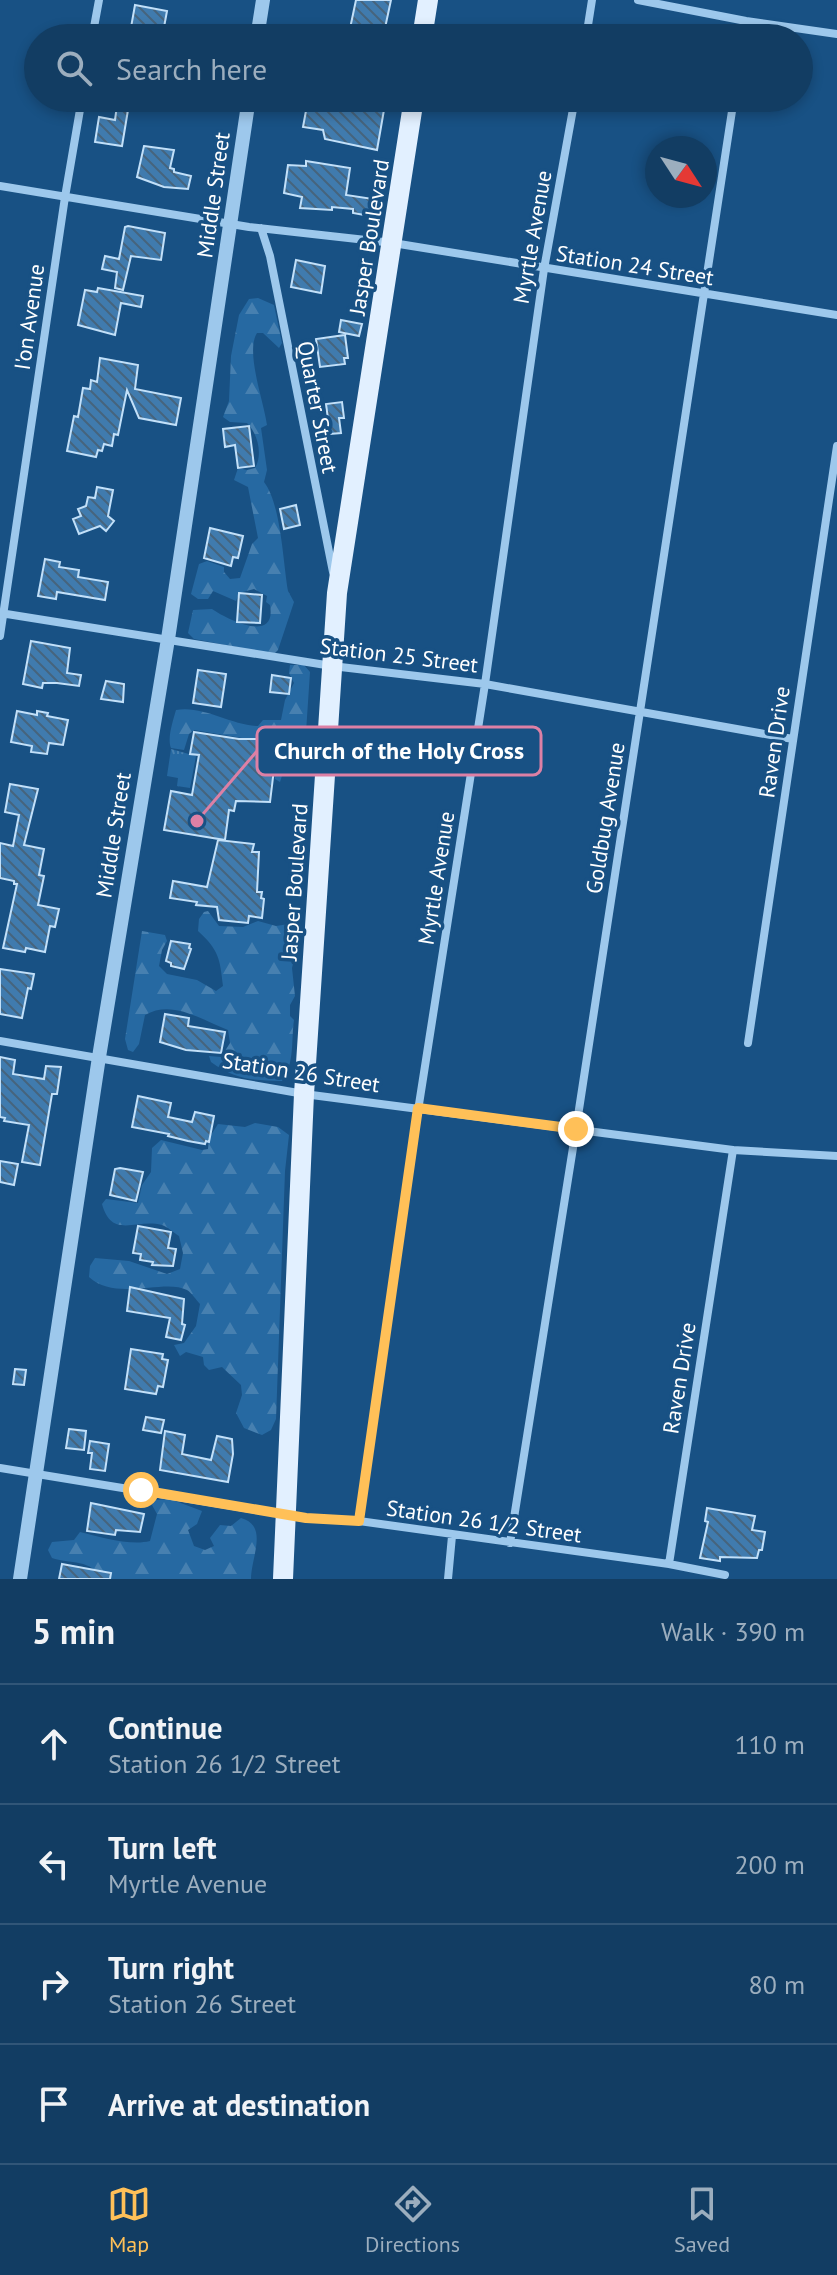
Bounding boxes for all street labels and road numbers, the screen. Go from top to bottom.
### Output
street label: Middle Street [190,130,236,260]
street label: Jasper Boulevard [343,157,395,318]
street label: Myrtle Avenue [507,168,557,306]
street label: Station 24 Street [554,239,716,291]
street label: I'on Avenue [8,262,50,372]
street label: Quarter Street [291,339,345,476]
street label: Station 25 Street [318,631,480,679]
street label: Raven Drive [752,684,796,800]
street label: Goldbug Avenue [579,740,631,896]
street label: Middle Street [89,770,137,900]
street label: Jasper Boulevard [274,802,313,963]
street label: Myrtle Avenue [412,809,460,947]
street label: Station 26 Street [220,1046,382,1098]
street label: Raven Drive [656,1320,702,1436]
street label: Station 26 1/2 Street [385,1493,584,1549]

